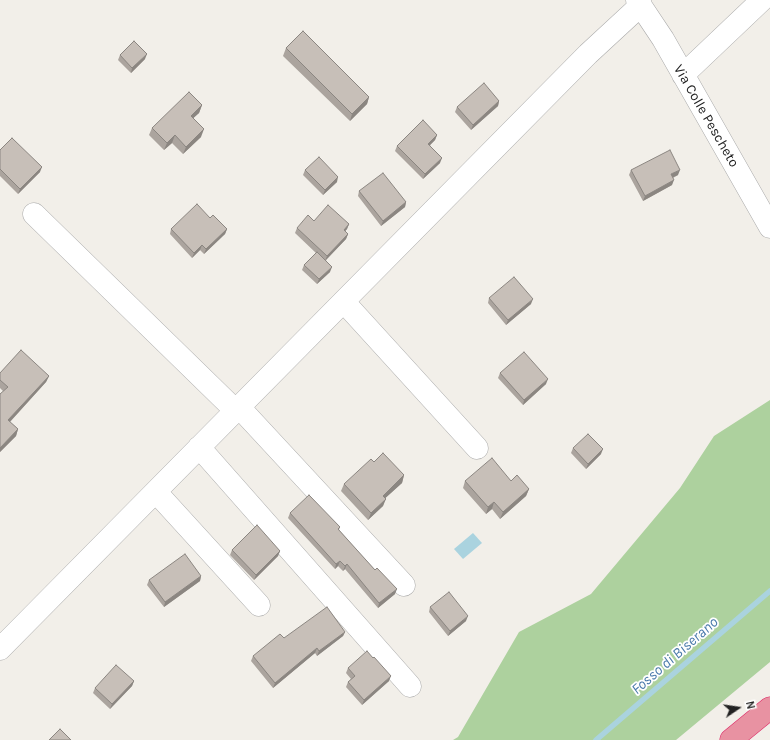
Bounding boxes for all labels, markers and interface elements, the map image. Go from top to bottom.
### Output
street label: Via Colle Pescheto [670,62,742,170]
water label: Fosso di Biserano [628,614,722,698]
north arrow [718,688,758,728]
text: N [743,700,757,710]

